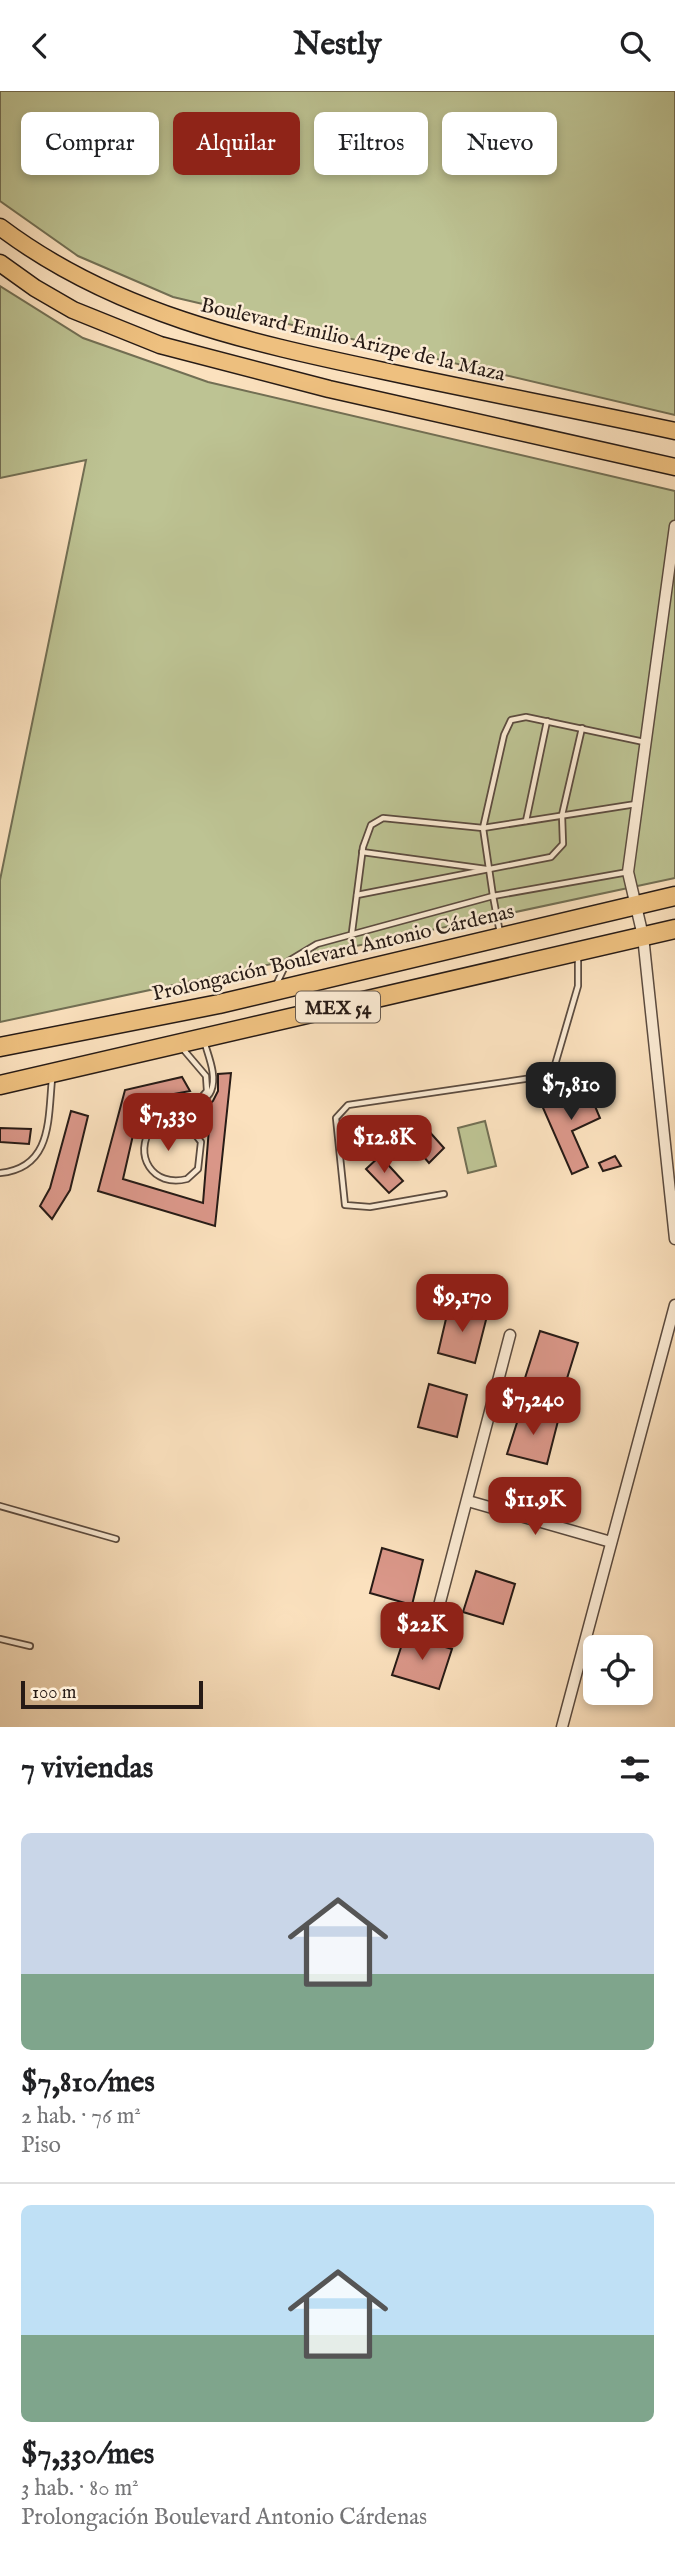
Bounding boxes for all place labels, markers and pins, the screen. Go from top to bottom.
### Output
pin: $7,810 [514,1063,628,1122]
pin: $7,330 [111,1093,225,1153]
pin: $12.8K [327,1115,441,1175]
pin: $9,170 [405,1275,519,1334]
pin: $7,240 [476,1377,590,1437]
pin: $11.9K [478,1477,592,1537]
pin: $22K [381,1603,463,1662]

